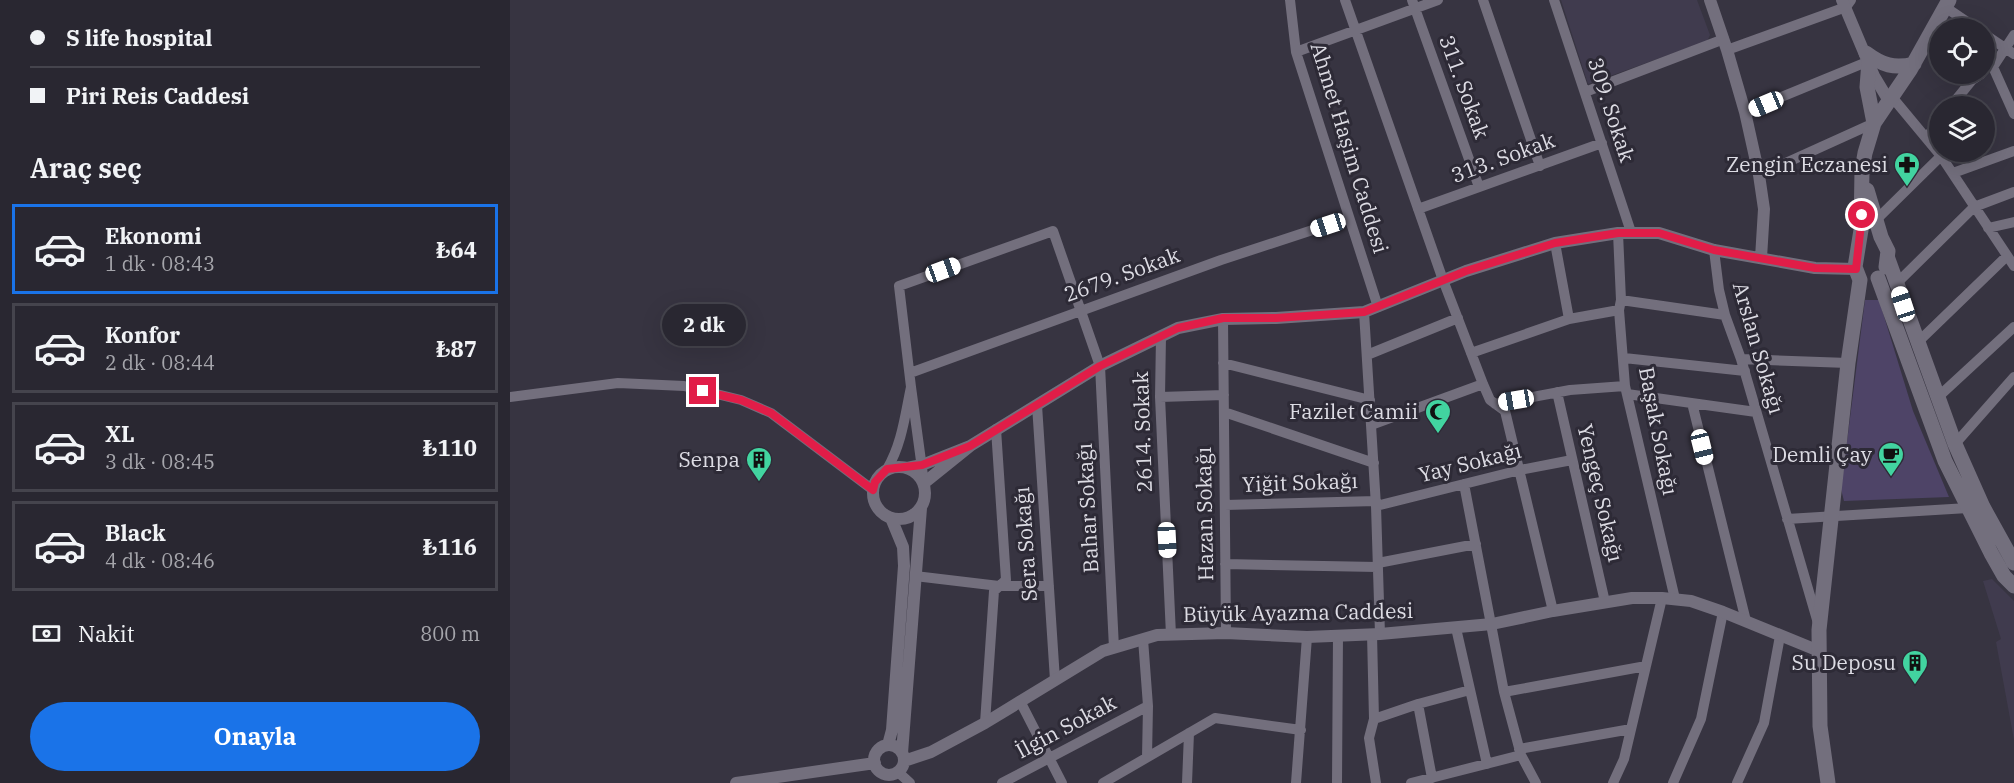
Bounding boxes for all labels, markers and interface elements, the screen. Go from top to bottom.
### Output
map controls [1929,18,1995,162]
button: locate [1929,18,1995,84]
text: S life hospital [66,23,212,52]
street label: 311. Sokak [1433,31,1497,143]
street label: Ahmet Haşim Caddesi [1305,39,1395,257]
street label: 309. Sokak [1582,54,1642,166]
text: Piri Reis Caddesi [66,81,249,110]
car [1746,89,1786,119]
button: layers [1929,96,1995,162]
street label: 313. Sokak [1447,125,1559,189]
text: Araç seç [30,150,142,185]
place label: Zengin Eczanesi [1726,150,1888,178]
pharmacy icon: Zengin Eczanesi [1892,150,1922,188]
route start [1848,201,1875,228]
car [1308,211,1348,239]
text: Ekonomi [105,221,202,250]
icon: car [33,222,87,276]
text: ₺64 [436,235,477,264]
street label: 2679. Sokak [1060,240,1184,308]
text: 1 dk · 08:43 [105,250,215,277]
car [923,255,963,285]
street label: Arslan Sokağı [1727,279,1791,417]
car [1889,284,1917,324]
callout: 2 dk [661,304,745,346]
text: 2 dk [683,311,725,338]
text: Konfor [105,320,180,349]
icon: car [33,321,87,375]
text: ₺87 [436,334,477,363]
text: 2 dk · 08:44 [105,349,215,376]
street label: Başak Sokağı [1633,364,1685,497]
street label: 2614. Sokak [1126,370,1158,493]
route end [689,377,716,404]
car [1497,388,1535,412]
place label: Fazilet Camii [1289,397,1418,425]
mosque icon: Fazilet Camii [1423,397,1453,435]
text: XL [105,419,135,448]
icon: car [33,420,87,474]
street label: Yengeç Sokağı [1572,421,1630,564]
car [1689,427,1715,467]
text: ₺110 [423,433,477,462]
street label: Yay Sokağı [1415,436,1524,488]
place label: Demli Çay [1772,440,1873,468]
cafe icon: Demli Çay [1876,440,1906,478]
street label: Bahar Sokağı [1070,442,1104,574]
place label: Senpa [678,445,740,473]
building icon: Senpa [744,445,774,483]
street label: Hazan Sokağı [1189,447,1219,581]
text: 3 dk · 08:45 [105,448,215,475]
street label: Yiğit Sokağı [1242,466,1358,498]
street label: Sera Sokağı [1007,486,1043,602]
text: Black [105,518,166,547]
icon: car [33,519,87,573]
car [1157,522,1177,558]
text: ₺116 [423,532,477,561]
text: 4 dk · 08:46 [105,547,215,574]
street label: Büyük Ayazma Caddesi [1183,596,1413,628]
icon: cash [30,617,63,650]
text: Nakit [78,619,135,648]
text: 800 m [420,620,480,647]
place label: Su Deposu [1792,648,1896,676]
building icon: Su Deposu [1900,648,1930,686]
street label: İlgin Sokak [1010,688,1121,764]
button: Onayla [30,702,480,771]

